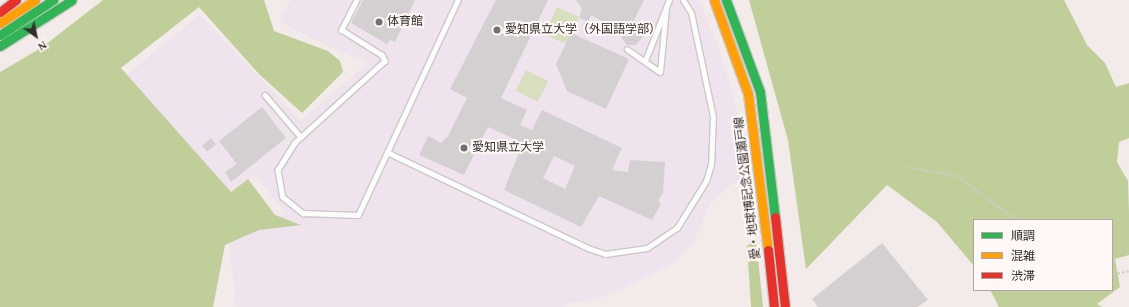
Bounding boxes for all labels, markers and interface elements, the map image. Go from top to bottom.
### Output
place label: 体育館 [387,15,423,29]
north arrow [16,16,56,56]
marker: 体育館 [374,17,384,27]
place label: 愛知県立大学（外国語学部） [505,23,661,37]
marker: 愛知県立大学（外国語学部） [492,25,502,35]
text: N [36,39,49,53]
street label: 愛・地球博記念公園瀬戸線 [732,116,764,260]
place label: 愛知県立大学 [472,141,544,155]
marker: 愛知県立大学 [459,143,469,153]
legend [973,219,1113,291]
text: 順調 [1011,229,1035,243]
text: 混雑 [1011,249,1035,263]
text: 渋滞 [1011,269,1035,283]

